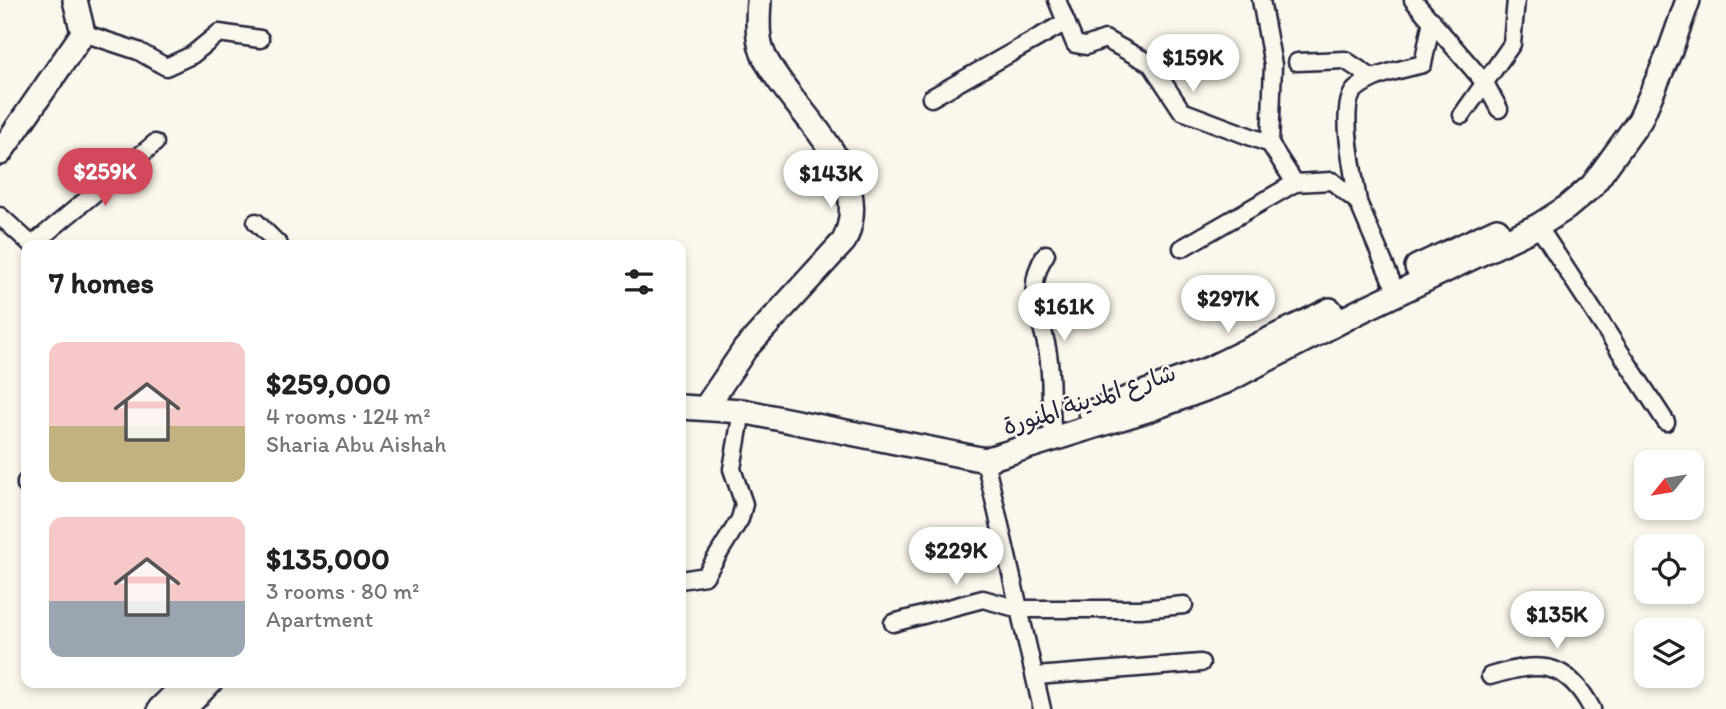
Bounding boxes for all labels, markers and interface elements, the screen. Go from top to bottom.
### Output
pin: $159K [1144,34,1242,94]
text: $159K [1162,43,1224,71]
pin: $259K [56,148,154,208]
pin: $143K [782,150,880,210]
text: $259K [74,157,136,185]
text: $143K [799,159,863,187]
icon: filters [620,263,658,301]
text: 7 homes [49,264,154,301]
pin: $297K [1179,276,1277,335]
pin: $161K [1015,284,1113,343]
text: $297K [1197,284,1259,312]
text: $161K [1034,292,1094,320]
street label: شارع المدينة المنورة [999,357,1180,443]
text: $259,000 [266,365,391,402]
icon: home [105,370,189,454]
text: 4 rooms · 124 m² [266,402,431,430]
text: Sharia Abu Aishah [266,430,446,458]
north arrow [1634,450,1704,520]
map controls [1634,450,1704,688]
pin: $229K [907,528,1005,587]
button: locate [1634,534,1704,604]
text: $229K [925,536,987,564]
text: $135,000 [266,540,390,577]
icon: home [105,545,189,629]
text: 3 rooms · 80 m² [266,577,420,605]
pin: $135K [1508,592,1606,651]
text: $135K [1526,600,1588,628]
text: Apartment [266,605,373,633]
button: layers [1634,618,1704,688]

